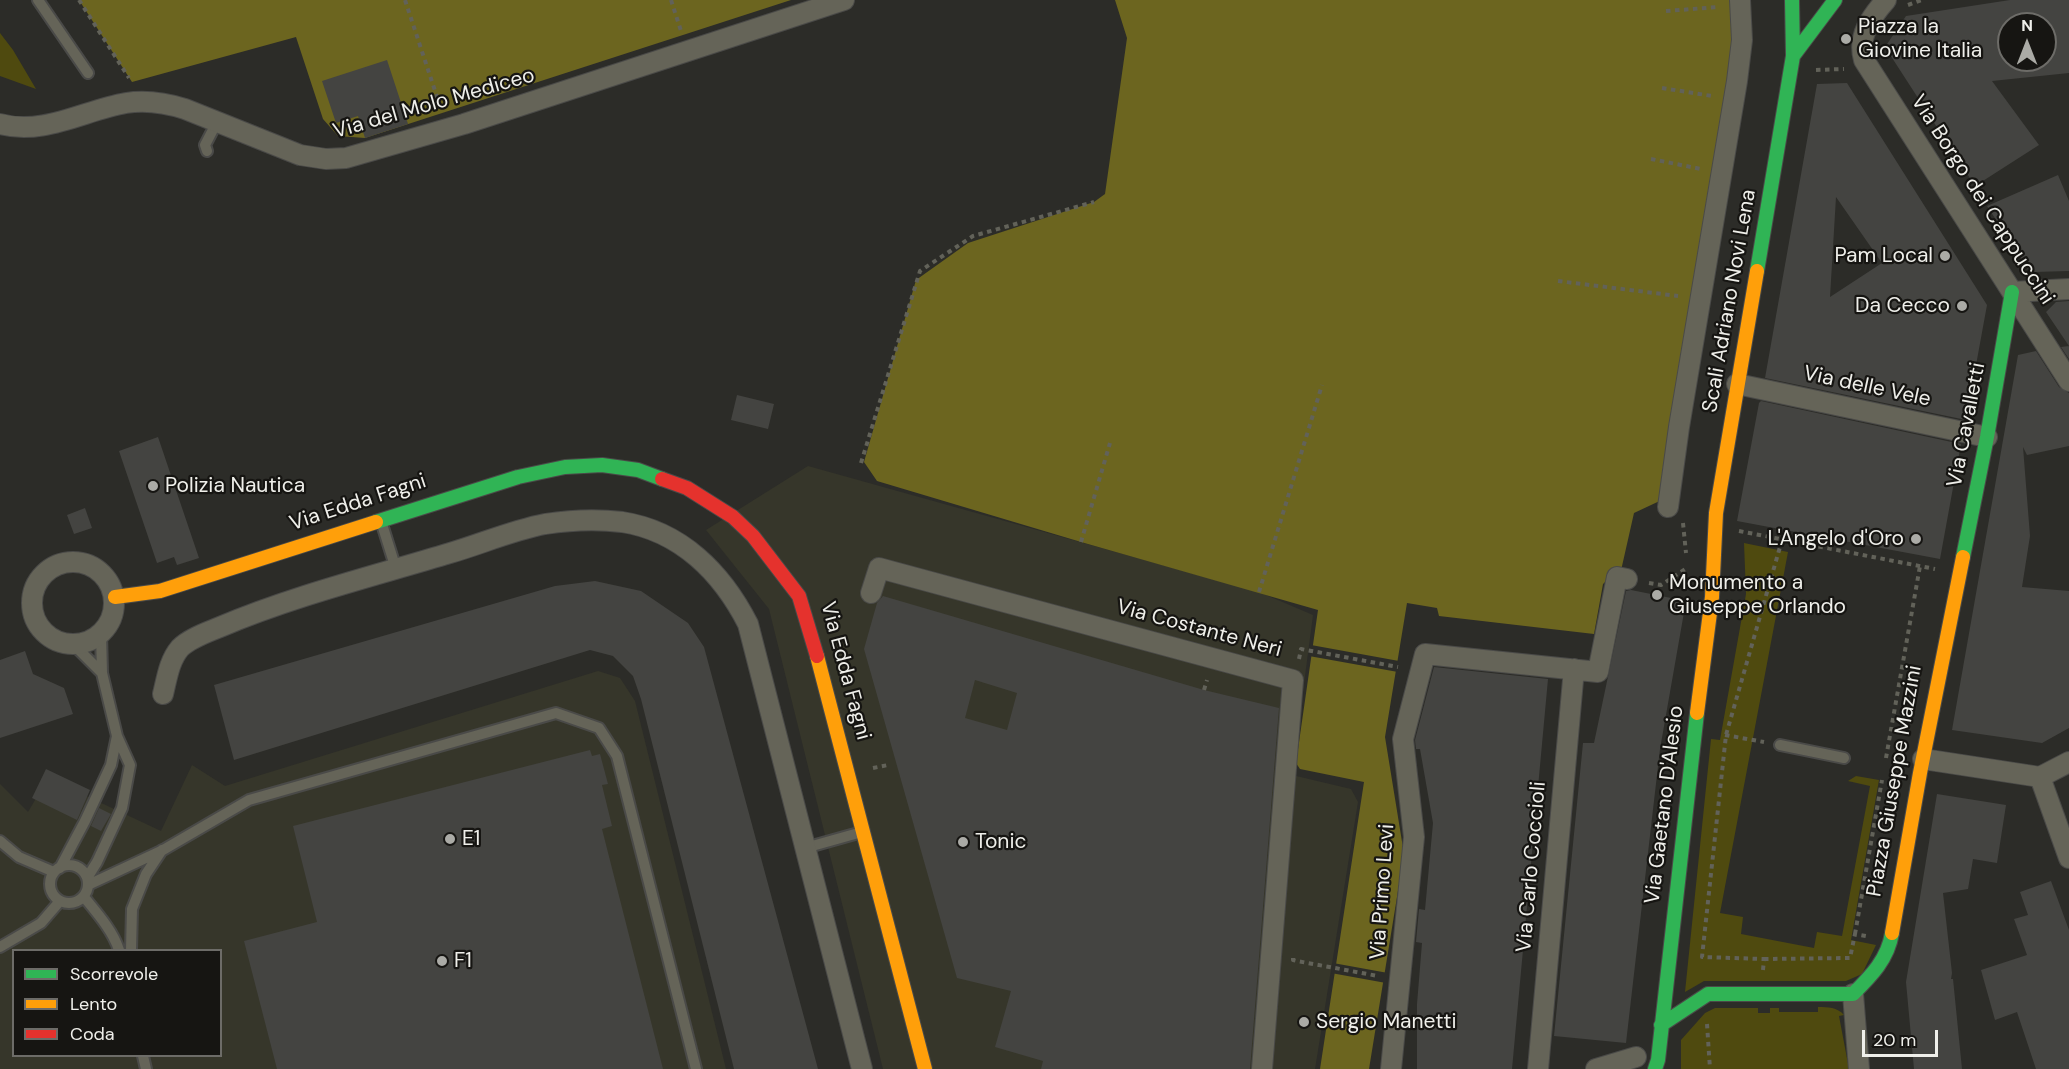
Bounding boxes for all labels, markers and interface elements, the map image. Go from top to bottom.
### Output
north arrow [1997,12,2057,72]
place label: Piazza la Giovine Italia [1858,14,1982,64]
text: N [2021,15,2033,36]
marker: Piazza la Giovine Italia [1839,32,1853,46]
street label: Via del Molo Mediceo [330,63,538,145]
street label: Via Borgo dei Cappuccini [1905,91,2059,309]
street label: Scali Adriano Novi Lena [1698,188,1762,414]
place label: Pam Local [1834,243,1933,269]
marker: Pam Local [1938,249,1952,263]
place label: Da Cecco [1855,293,1950,319]
marker: Da Cecco [1955,299,1969,313]
street label: Via Cavalletti [1943,360,1991,490]
street label: Via delle Vele [1801,361,1933,413]
street label: Via Edda Fagni [287,469,429,537]
place label: Polizia Nautica [165,473,305,499]
marker: Polizia Nautica [146,479,160,493]
place label: L'Angelo d'Oro [1768,526,1904,552]
marker: L'Angelo d'Oro [1909,532,1923,546]
place label: Monumento a Giuseppe Orlando [1669,570,1846,620]
marker: Monumento a Giuseppe Orlando [1650,588,1664,602]
street label: Via Costante Neri [1114,595,1284,663]
street label: Via Edda Fagni [814,599,876,743]
street label: Piazza Giuseppe Mazzini [1862,663,1928,899]
street label: Via Gaetano D'Alesio [1640,704,1690,906]
street label: Via Carlo Coccioli [1512,780,1552,954]
street label: Via Primo Levi [1366,823,1400,961]
place label: E1 [462,826,480,852]
place label: Tonic [975,829,1026,855]
marker: E1 [443,832,457,846]
marker: Tonic [956,835,970,849]
place label: F1 [454,948,472,974]
legend [12,949,222,1057]
marker: F1 [435,954,449,968]
text: Scorrevole [70,962,158,986]
text: Lento [70,992,117,1016]
place label: Sergio Manetti [1316,1009,1457,1035]
marker: Sergio Manetti [1297,1015,1311,1029]
scale bar [1865,1018,1942,1056]
text: Coda [70,1022,115,1046]
text: 20 m [1873,1028,1916,1052]

